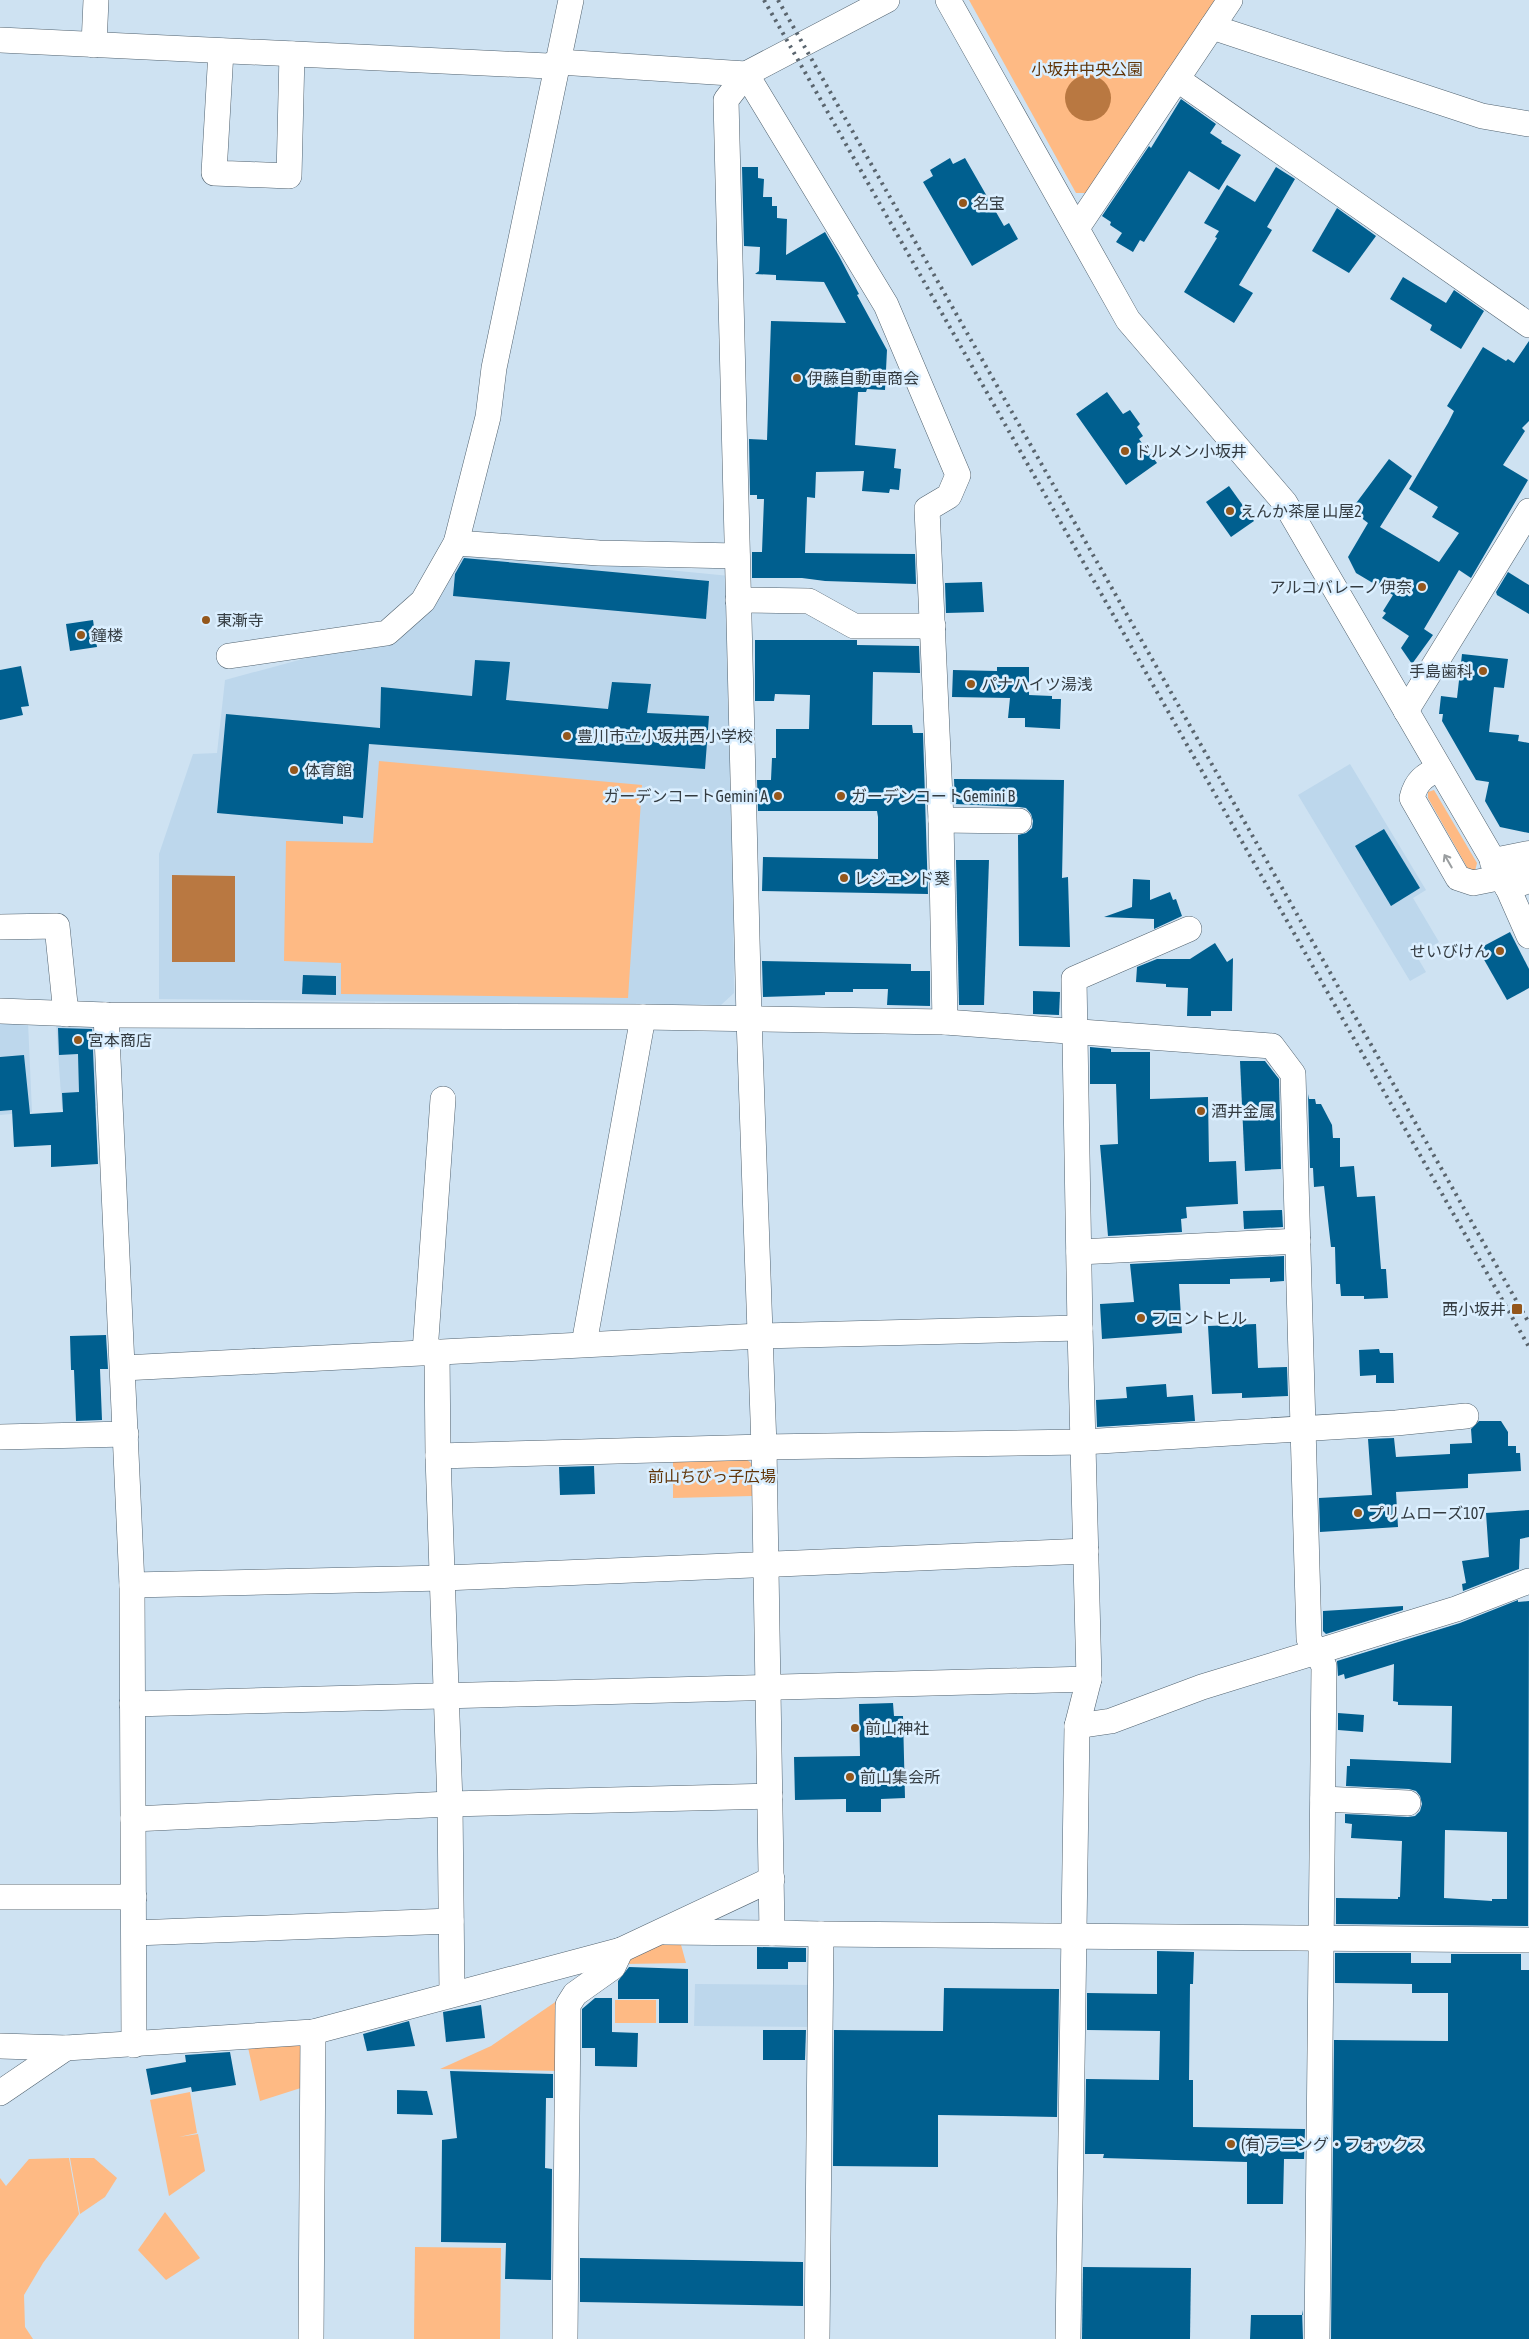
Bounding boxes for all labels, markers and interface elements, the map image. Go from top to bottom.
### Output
park label: 小坂井中央公園 [1031,60,1143,78]
place label: 名宝 [973,194,1005,212]
marker: 名宝 [957,197,969,209]
place label: 伊藤自動車商会 [807,369,919,387]
marker: 伊藤自動車商会 [791,372,803,384]
place label: ドルメン小坂井 [1135,442,1247,460]
marker: ドルメン小坂井 [1119,445,1131,457]
place label: えんか茶屋 山屋2 [1240,502,1362,520]
marker: えんか茶屋 山屋2 [1224,505,1236,517]
place label: アルコバレーノ伊奈 [1269,578,1412,596]
marker: アルコバレーノ伊奈 [1416,581,1428,593]
place label: 東漸寺 [216,611,264,629]
marker: 東漸寺 [200,614,212,626]
place label: 鐘楼 [91,626,123,644]
marker: 鐘楼 [75,629,87,641]
place label: 手島歯科 [1409,662,1473,680]
marker: 手島歯科 [1477,665,1489,677]
place label: パナハイツ湯浅 [981,675,1093,693]
marker: パナハイツ湯浅 [965,678,977,690]
place label: 豊川市立小坂井西小学校 [577,727,753,745]
marker: 豊川市立小坂井西小学校 [561,730,573,742]
place label: 体育館 [304,761,352,779]
marker: 体育館 [288,764,300,776]
place label: ガーデンコートGemini A [604,787,768,805]
place label: ガーデンコートGemini B [851,787,1016,805]
marker: ガーデンコートGemini A [772,790,784,802]
marker: ガーデンコートGemini B [835,790,847,802]
one-way arrow [1443,855,1453,869]
place label: レジェンド葵 [854,869,950,887]
marker: レジェンド葵 [838,872,850,884]
place label: せいびけん [1410,942,1490,960]
marker: せいびけん [1494,945,1506,957]
place label: 宮本商店 [88,1031,152,1049]
marker: 宮本商店 [72,1034,84,1046]
place label: 酒井金属 [1211,1102,1275,1120]
marker: 酒井金属 [1195,1105,1207,1117]
place label: 西小坂井 [1442,1300,1506,1318]
marker: 西小坂井 [1510,1302,1524,1316]
place label: フロントヒル [1151,1309,1247,1327]
marker: フロントヒル [1135,1312,1147,1324]
park label: 前山ちびっ子広場 [648,1467,776,1485]
place label: プリムローズ107 [1368,1504,1486,1522]
marker: プリムローズ107 [1352,1507,1364,1519]
place label: 前山神社 [865,1719,929,1737]
marker: 前山神社 [849,1722,861,1734]
place label: 前山集会所 [860,1768,940,1786]
marker: 前山集会所 [844,1771,856,1783]
place label: (有)ラニング・フォックス [1241,2135,1424,2154]
marker: (有)ラニング・フォックス [1225,2138,1237,2150]

